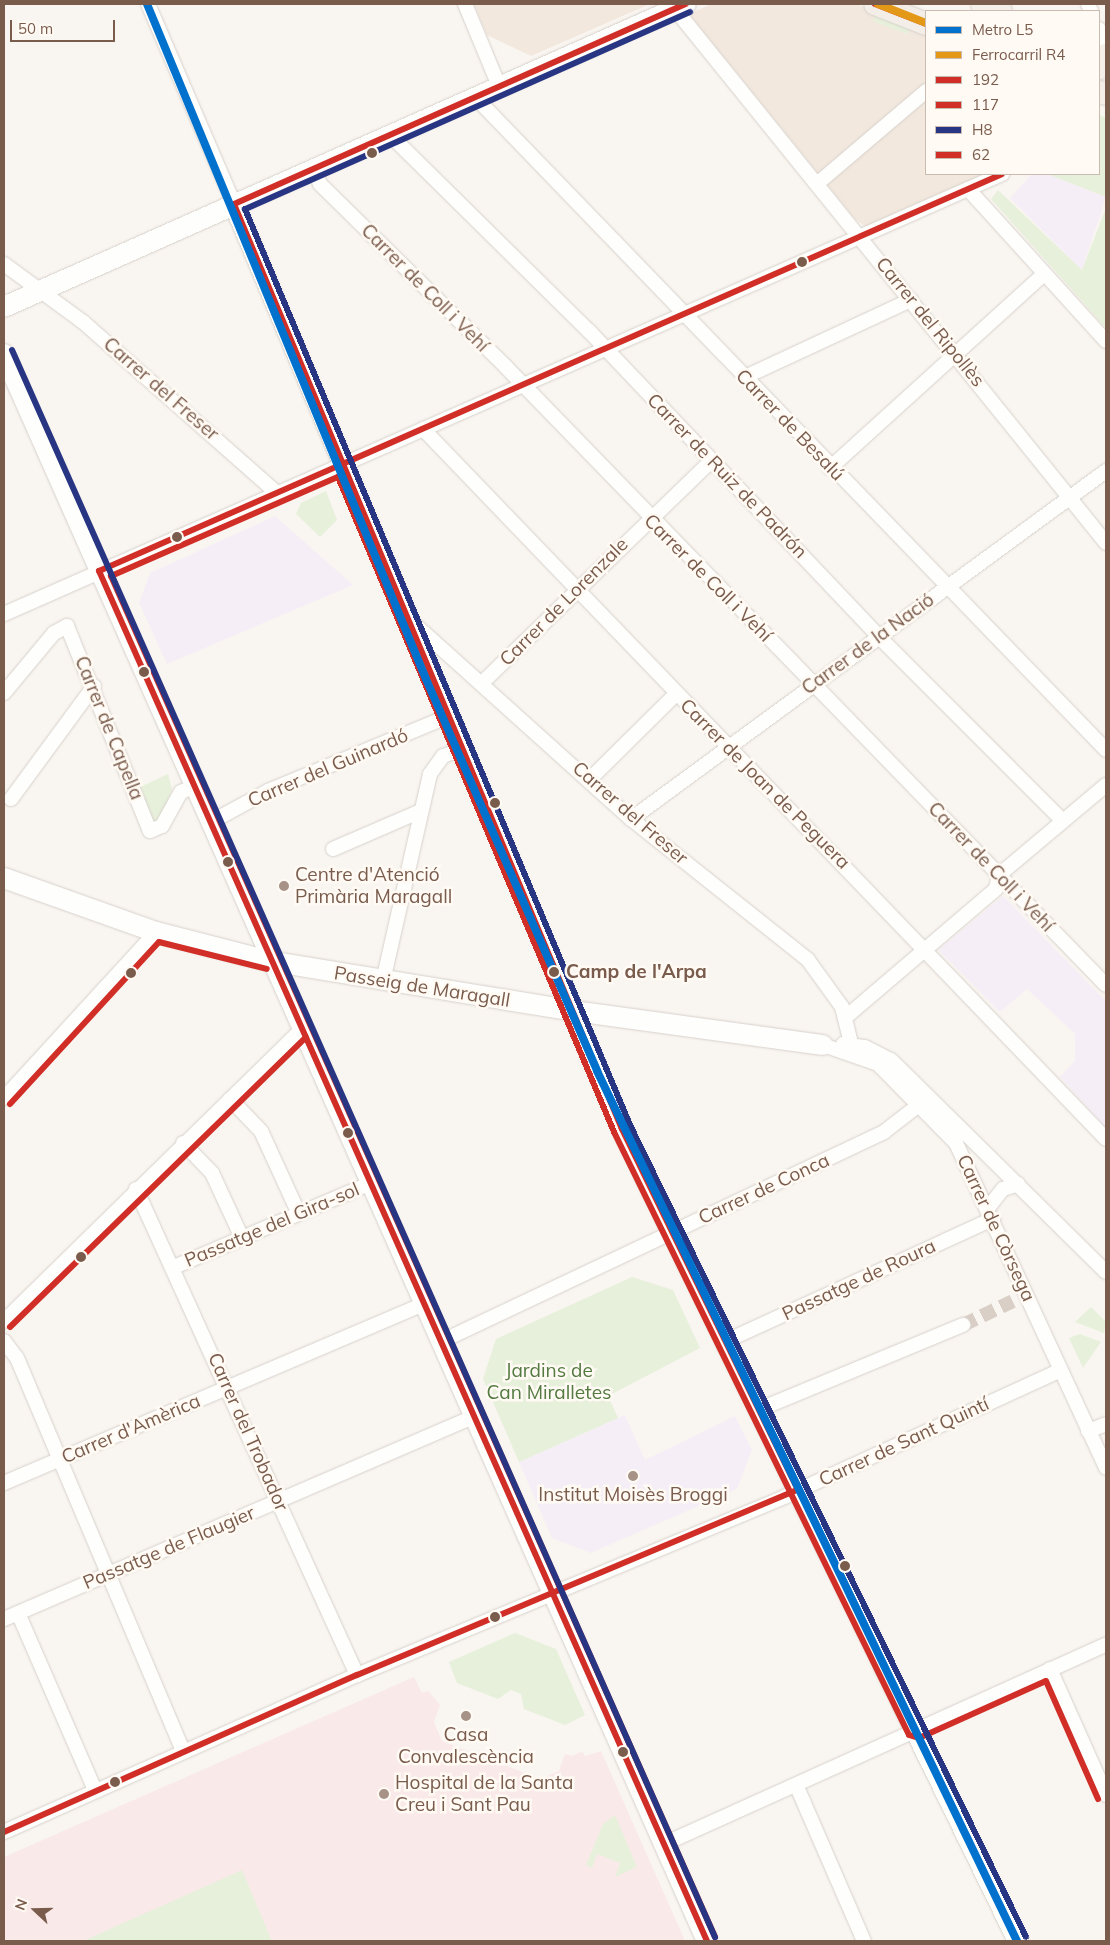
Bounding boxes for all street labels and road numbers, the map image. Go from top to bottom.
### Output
street label: Carrer de Coll i Vehí [356,219,494,357]
street label: Carrer del Ripollès [871,253,989,391]
street label: Carrer del Freser [99,333,223,445]
street label: Carrer de Besalú [731,364,849,486]
street label: Carrer de Ruiz de Padrón [642,389,812,563]
street label: Carrer de Coll i Vehí [639,509,777,647]
street label: Carrer de Lorenzale [495,533,633,671]
street label: Carrer de la Nació [797,588,939,700]
street label: Carrer de Capella [70,653,148,803]
street label: Carrer de Joan de Peguera [675,694,855,874]
street label: Carrer del Guinardó [244,724,412,812]
street label: Carrer del Freser [568,757,692,869]
street label: Carrer de Coll i Vehí [923,797,1059,937]
street label: Passeig de Maragall [332,962,512,1012]
street label: Carrer de Conca [695,1149,833,1229]
street label: Carrer de Còrsega [952,1151,1040,1305]
street label: Passatge del Gira-sol [181,1178,363,1272]
street label: Passatge de Roura [779,1234,939,1326]
street label: Carrer del Trobador [203,1349,293,1515]
street label: Carrer d'Amèrica [58,1389,204,1469]
street label: Carrer de Sant Quintí [815,1393,993,1491]
street label: Passatge de Flaugier [80,1501,258,1595]

